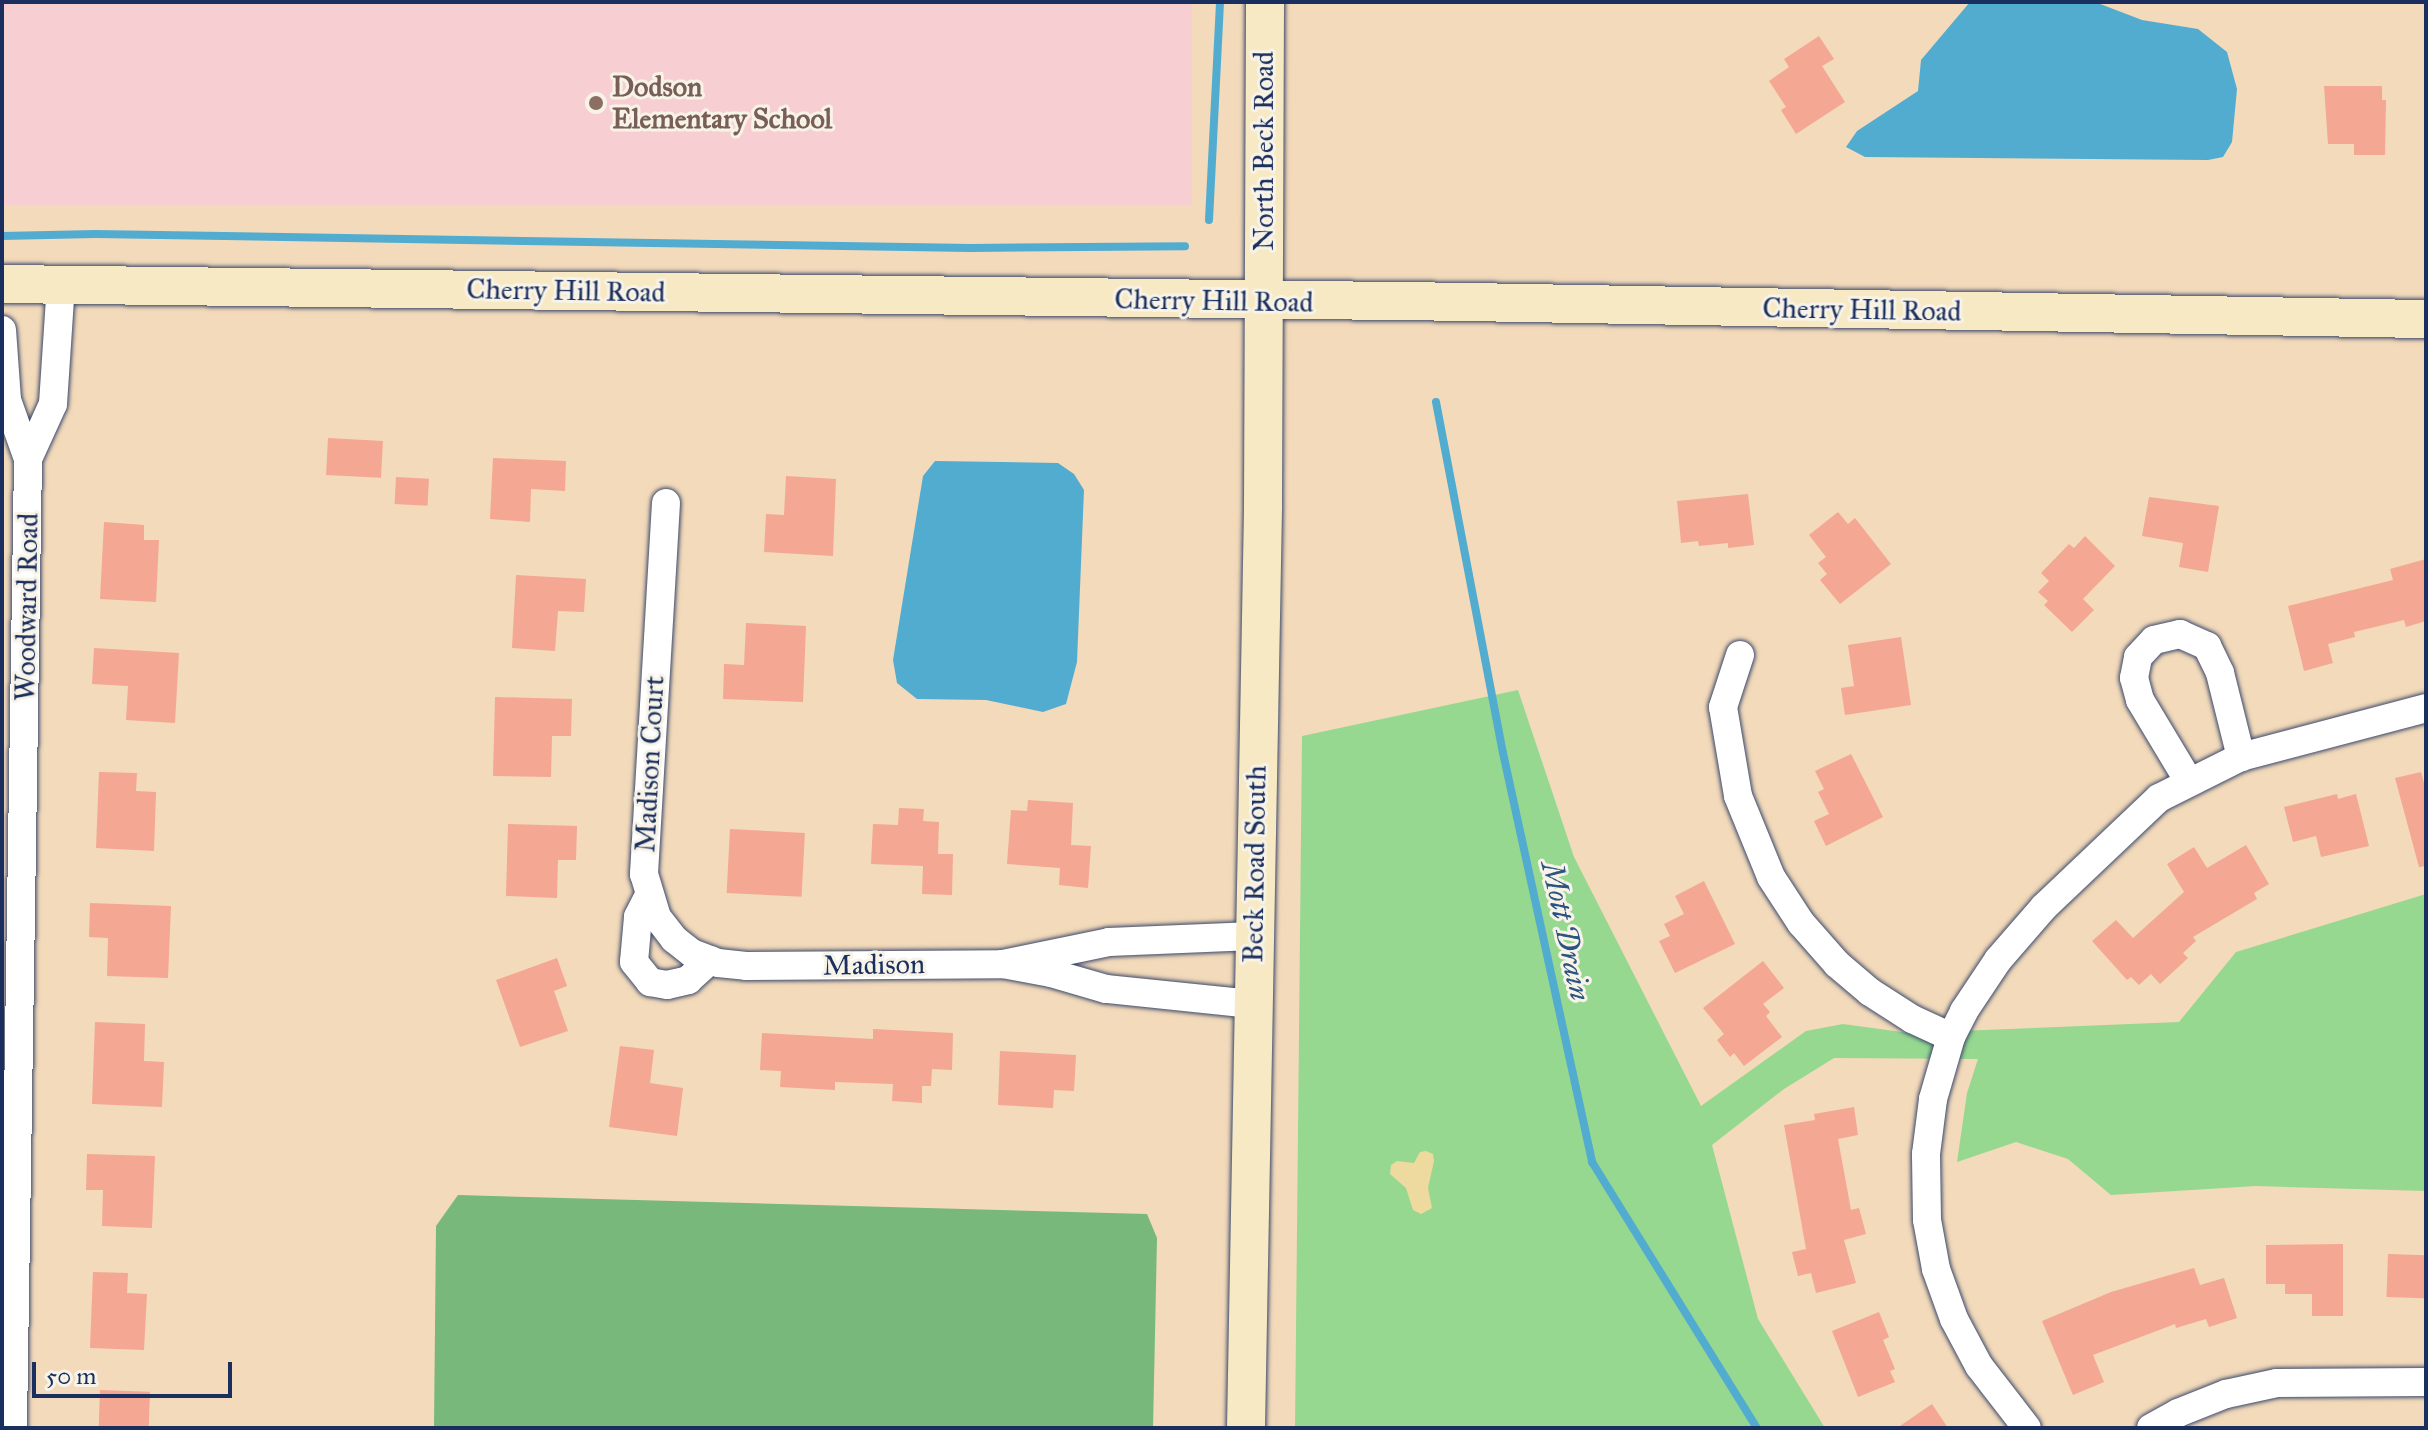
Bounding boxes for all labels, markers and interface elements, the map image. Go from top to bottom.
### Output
street label: North Beck Road [1247,51,1281,251]
place label: Dodson Elementary School [612,70,832,136]
marker: Dodson Elementary School [587,94,605,112]
street label: Cherry Hill Road [466,272,666,310]
street label: Cherry Hill Road [1114,282,1314,320]
street label: Cherry Hill Road [1762,291,1962,329]
street label: Woodward Road [9,513,45,701]
street label: Madison Court [629,675,671,853]
street label: Beck Road South [1236,765,1274,963]
water label: Mott Drain [1534,858,1598,1004]
street label: Madison [823,947,925,983]
scale bar [36,1346,236,1396]
text: 50 m [46,1361,96,1391]

